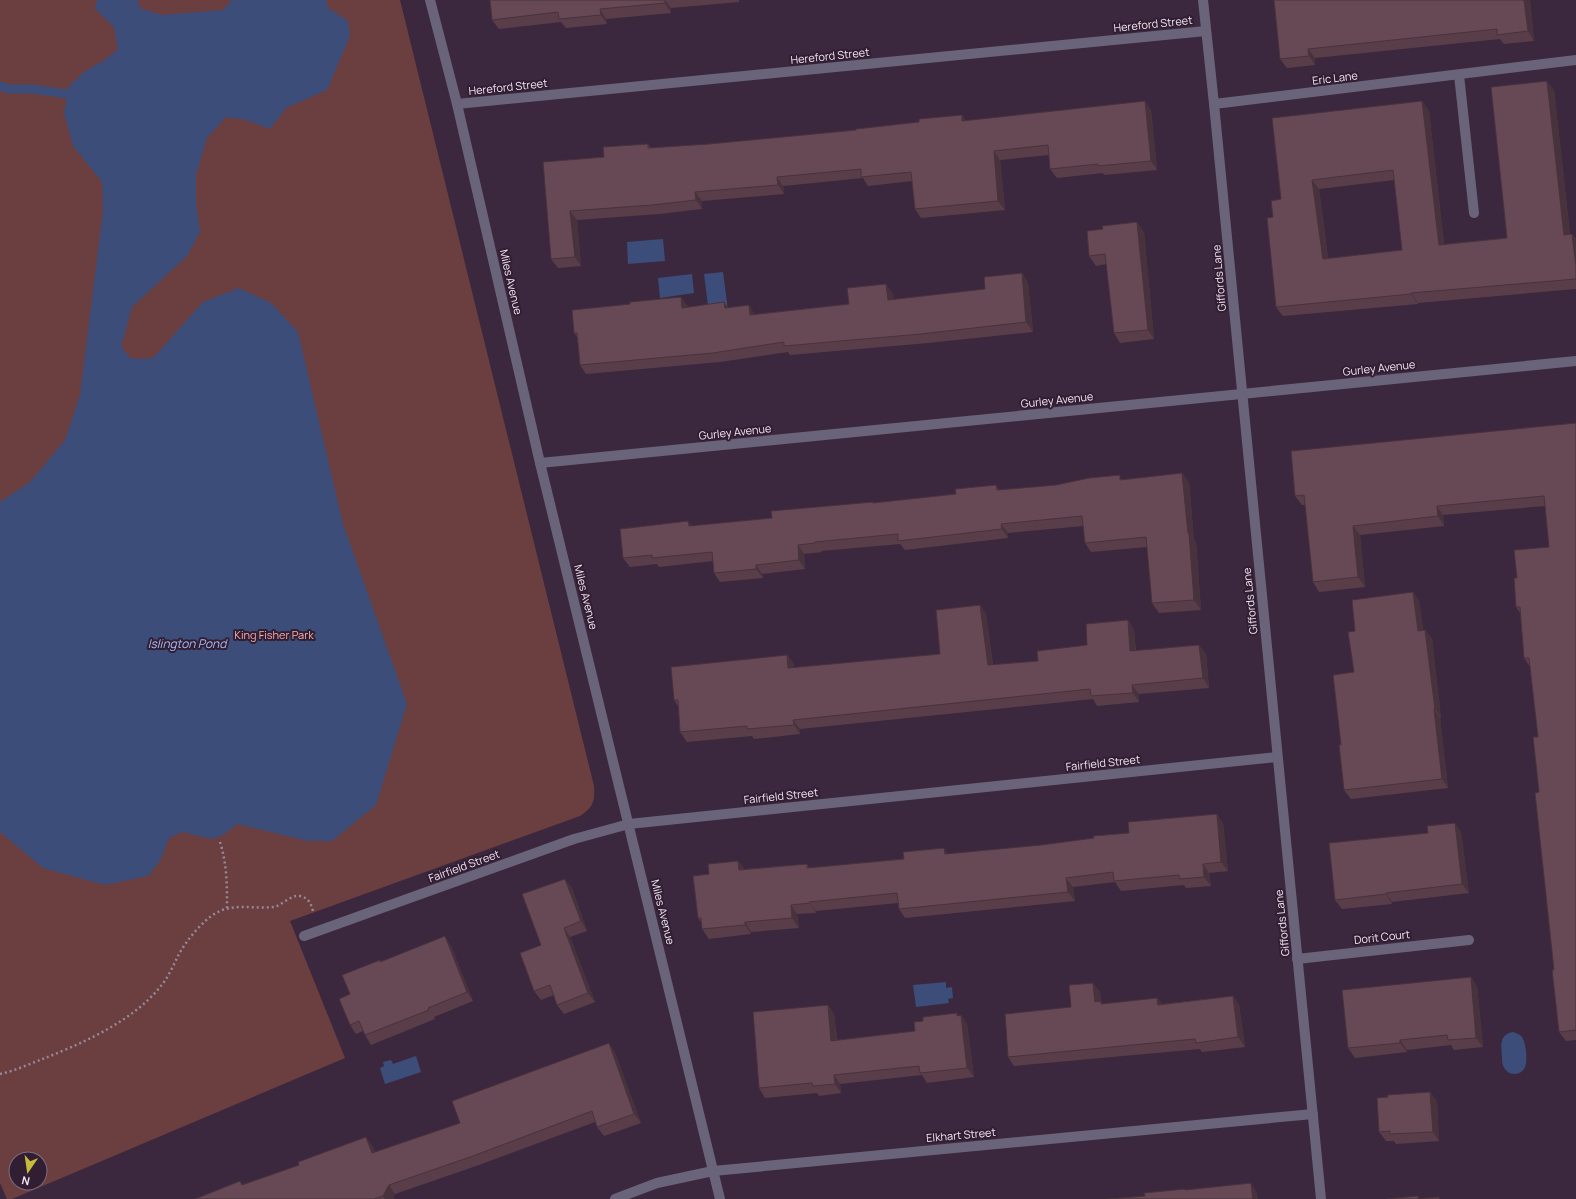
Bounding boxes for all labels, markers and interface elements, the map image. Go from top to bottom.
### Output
street label: Hereford Street [1113,12,1193,35]
street label: Hereford Street [790,44,870,67]
street label: Eric Lane [1311,67,1359,88]
street label: Hereford Street [468,75,548,98]
street label: Giffords Lane [1208,244,1229,312]
street label: Miles Avenue [497,248,526,316]
street label: Gurley Avenue [1342,356,1416,379]
street label: Gurley Avenue [1020,388,1094,411]
street label: Gurley Avenue [698,420,772,443]
street label: Miles Avenue [571,563,602,631]
street label: Giffords Lane [1238,566,1260,635]
park label: King Fisher Park [234,627,314,642]
water label: Islington Pond [148,635,228,652]
street label: Fairfield Street [1065,751,1141,774]
street label: Fairfield Street [743,784,819,807]
street label: Fairfield Street [426,846,501,885]
street label: Miles Avenue [648,878,679,946]
street label: Giffords Lane [1270,888,1292,957]
street label: Dorit Court [1353,926,1411,947]
street label: Elkhart Street [926,1124,996,1145]
north arrow [8,1151,48,1191]
text: N [20,1173,31,1189]

